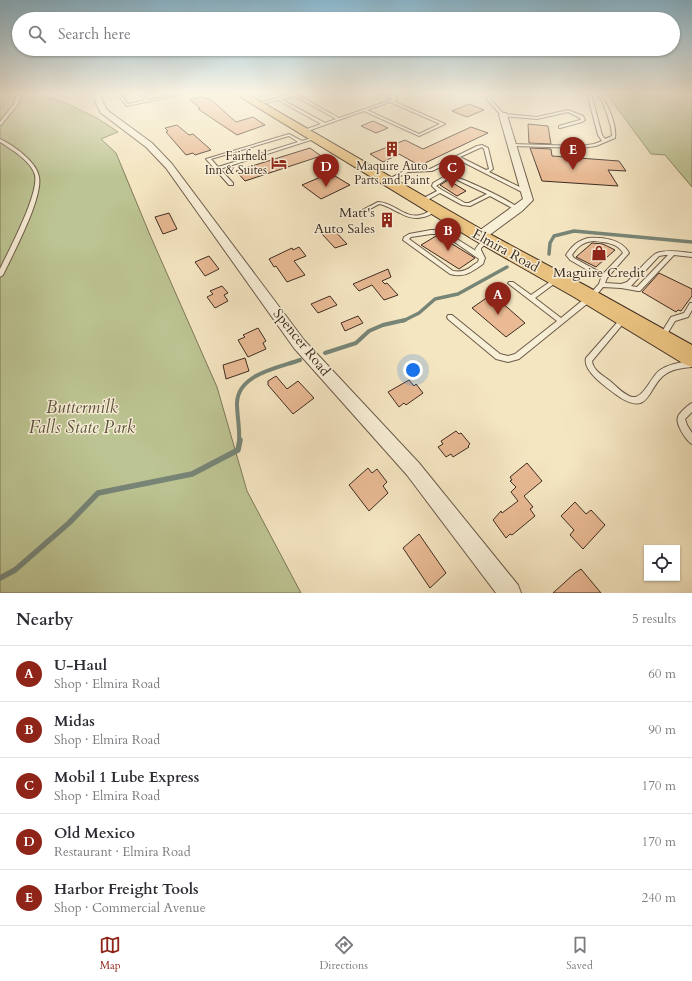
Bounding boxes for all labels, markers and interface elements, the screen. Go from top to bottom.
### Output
search box [12,12,680,56]
icon: search [26,23,48,45]
text: Search here [58,24,131,44]
pin: E [560,137,586,170]
building icon: Maquire Auto Parts and Paint [383,140,401,158]
place label: Fairfield Inn & Suites [205,148,268,178]
hotel icon: Fairfield Inn & Suites [270,154,288,172]
pin: D [313,154,339,187]
pin: C [439,155,465,188]
place label: Maquire Auto Parts and Paint [354,158,430,188]
place label: Matt's Auto Sales [314,203,375,238]
building icon: Matt's Auto Sales [378,211,396,229]
pin: B [435,218,461,251]
street label: Elmira Road [469,224,543,277]
shop icon: Maguire Credit [590,244,608,262]
place label: Maguire Credit [553,263,646,282]
pin: A [485,282,511,315]
street label: Spencer Road [269,305,335,380]
your location [403,360,423,380]
park label: Buttermilk Falls State Park [29,396,136,439]
map controls [644,545,680,581]
button: locate [644,545,680,581]
text: Nearby [16,608,73,631]
text: 5 results [632,610,676,628]
text: U-Haul [54,655,107,675]
text: A [24,665,34,683]
text: 60 m [648,665,676,683]
text: Shop · Elmira Road [54,675,160,693]
text: Midas [54,711,95,731]
text: B [24,721,34,739]
text: 90 m [648,721,676,739]
text: Shop · Elmira Road [54,731,160,749]
text: Mobil 1 Lube Express [54,767,199,787]
text: C [24,777,34,795]
text: 170 m [642,777,676,795]
text: Shop · Elmira Road [54,787,160,805]
text: Old Mexico [54,823,135,843]
text: D [23,833,35,851]
text: 170 m [642,833,676,851]
text: Restaurant · Elmira Road [54,843,191,861]
text: Harbor Freight Tools [54,879,199,899]
text: E [25,889,33,907]
text: 240 m [642,889,676,907]
text: Shop · Commercial Avenue [54,899,206,917]
tab: Map [99,934,121,973]
tab: Directions [319,934,368,973]
tab: Saved [566,934,593,973]

